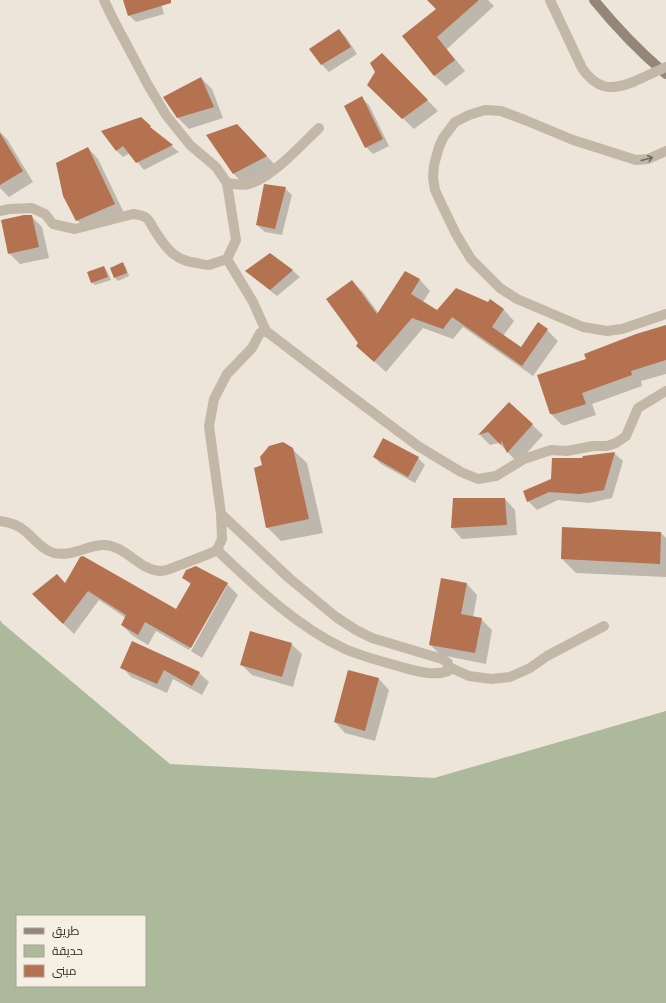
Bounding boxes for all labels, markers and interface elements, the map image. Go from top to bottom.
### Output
one-way arrow [640,155,653,162]
legend [16,915,146,987]
text: طريق [52,924,80,938]
text: حديقة [52,944,83,958]
text: مبنى [52,964,77,978]

